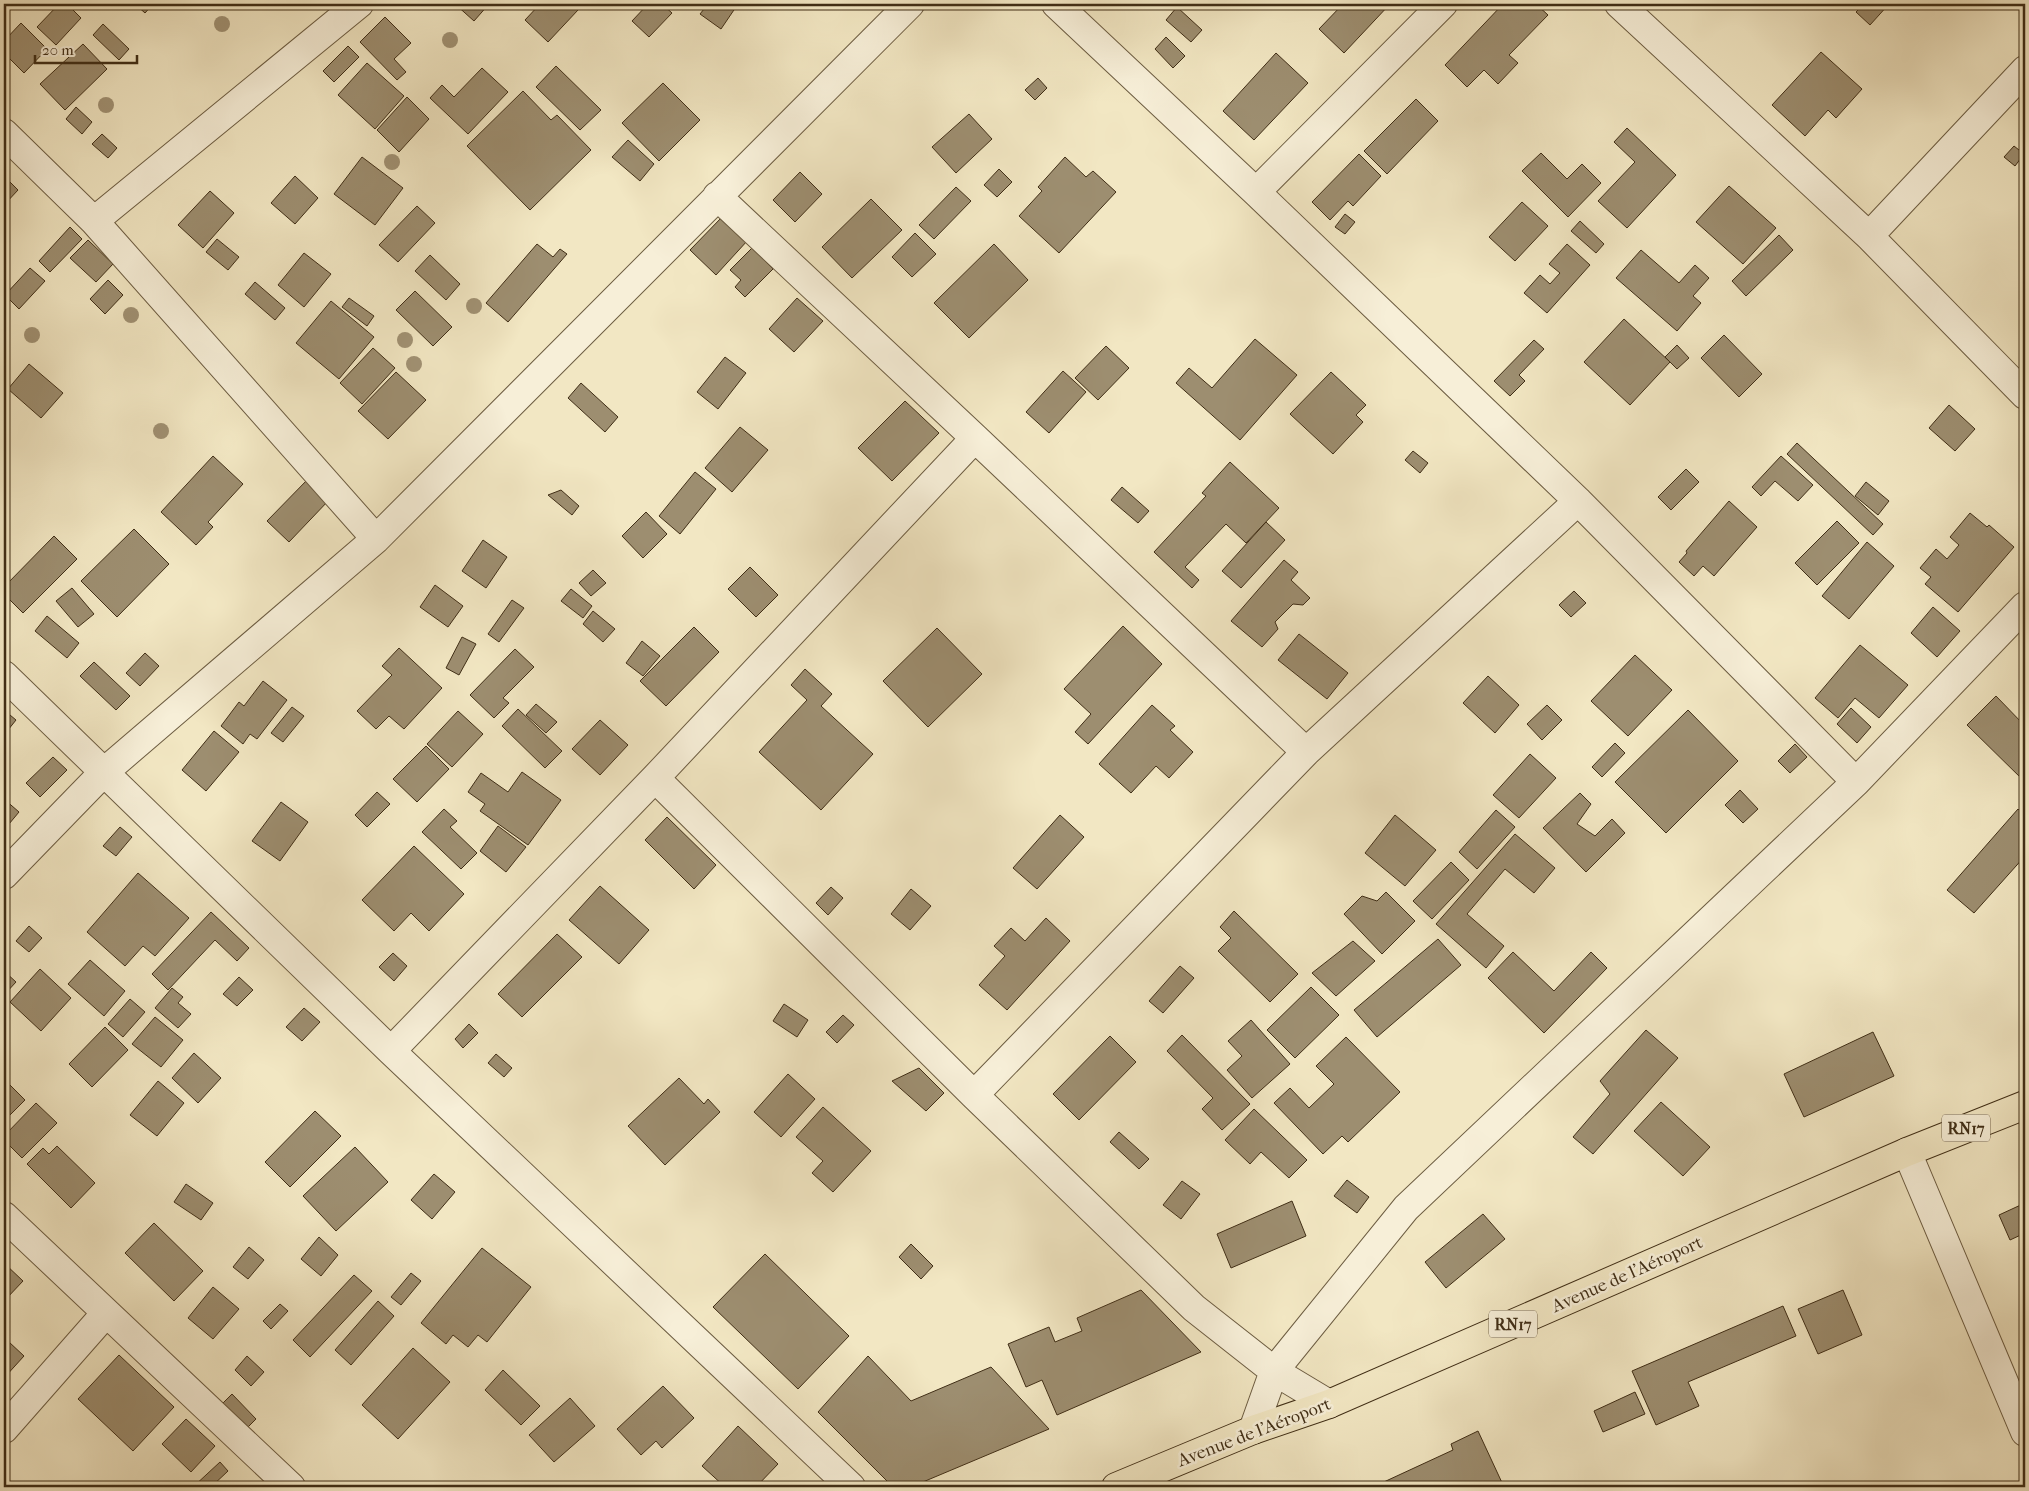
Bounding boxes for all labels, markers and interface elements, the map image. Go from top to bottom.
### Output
scale bar [35,32,138,64]
text: 20 m [42,41,74,59]
road number: RN17 [1942,1114,1990,1142]
street label: Avenue de l'Aéroport [1548,1232,1706,1318]
road number: RN17 [1489,1310,1537,1338]
street label: Avenue de l'Aéroport [1174,1393,1334,1472]

